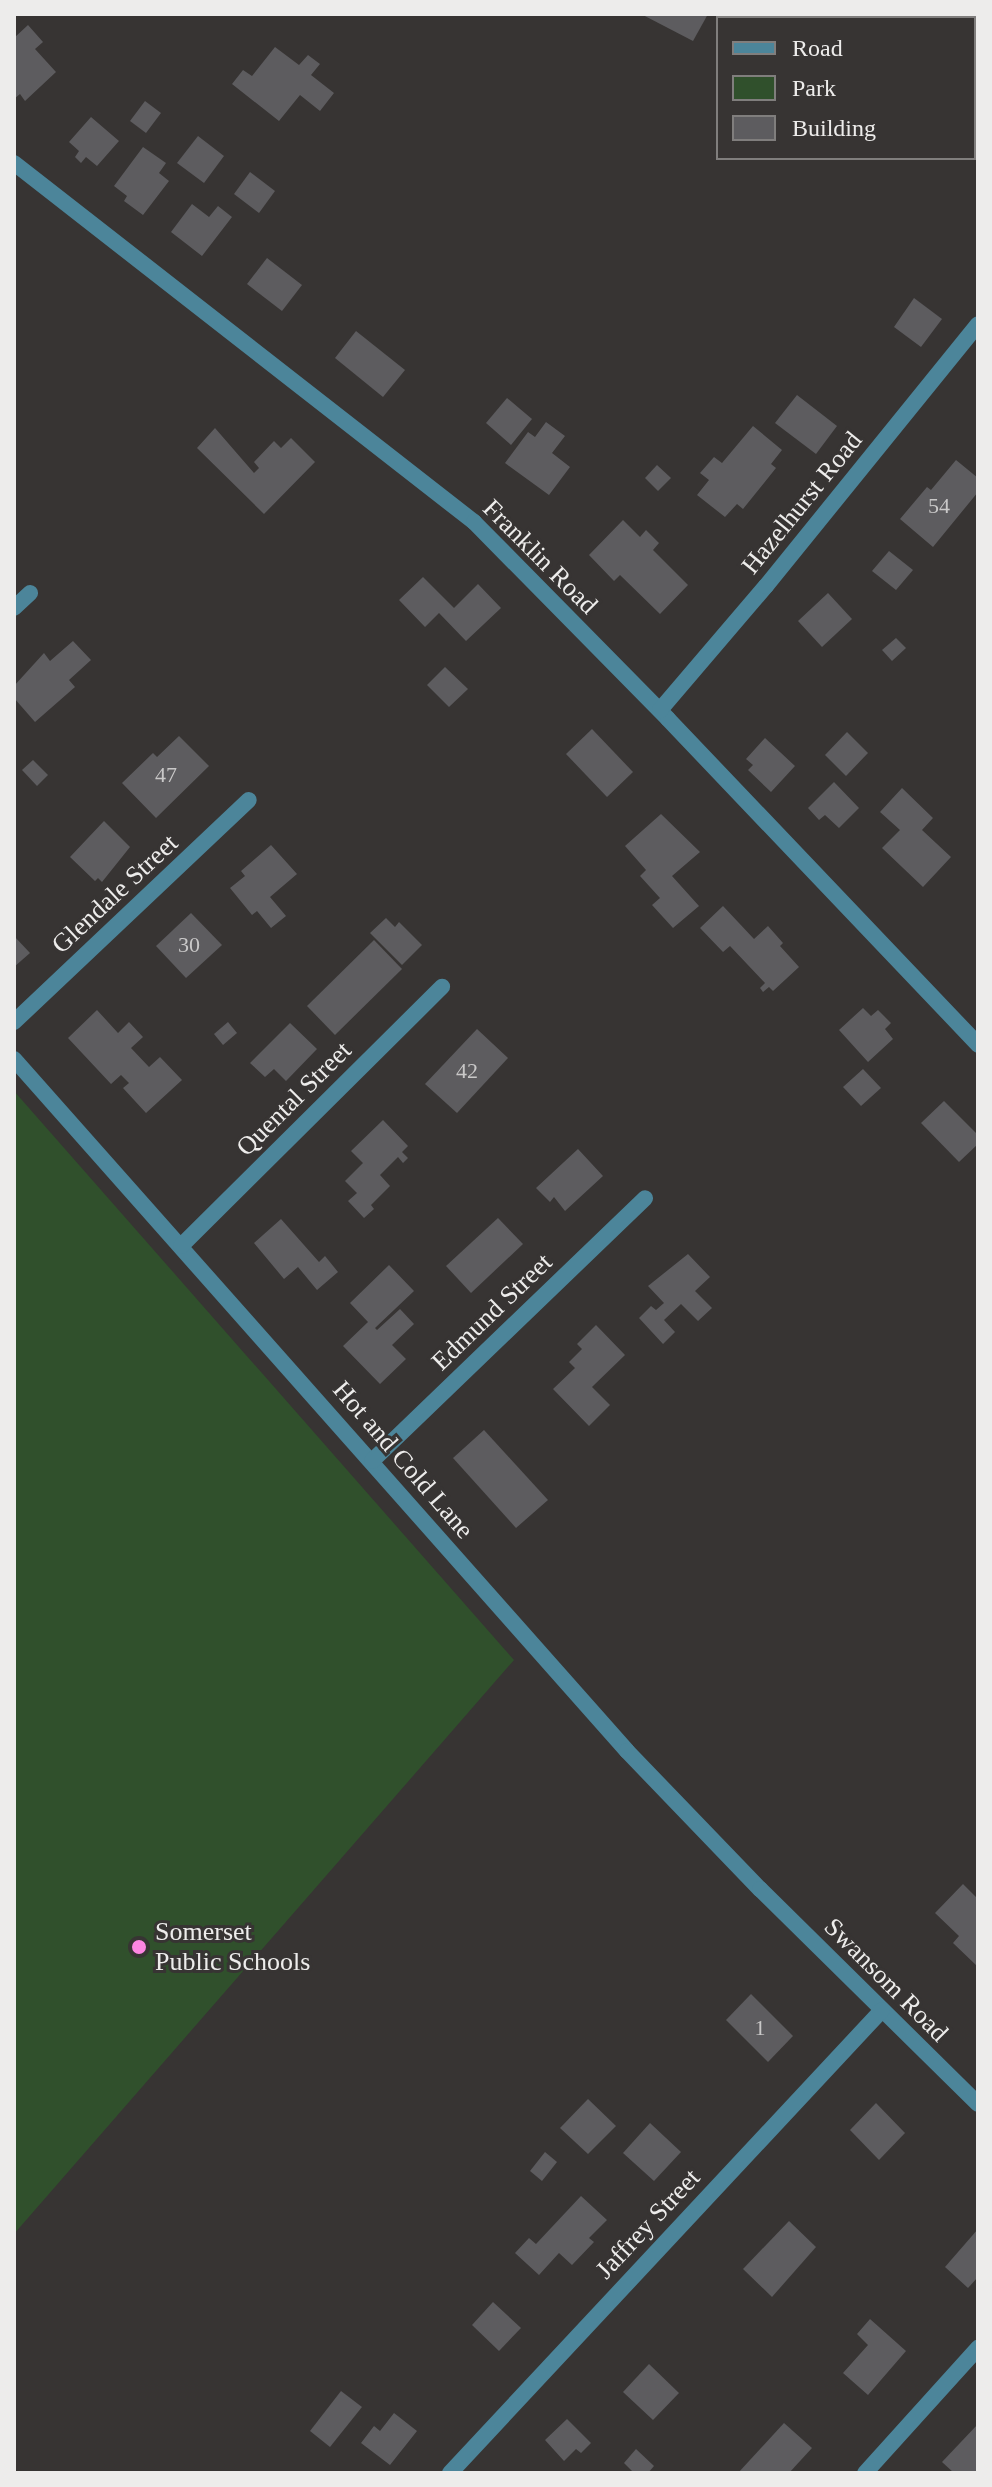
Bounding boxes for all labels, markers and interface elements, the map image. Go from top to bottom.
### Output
legend [716,16,976,160]
text: Road [792,35,843,61]
text: Park [792,75,836,101]
text: Building [792,115,876,141]
street label: Hazelhurst Road [735,426,869,580]
street label: Franklin Road [476,493,604,621]
house number: 54 [928,493,950,519]
house number: 47 [155,762,177,788]
street label: Glendale Street [45,828,185,960]
house number: 30 [178,932,200,958]
street label: Quental Street [230,1035,358,1163]
house number: 42 [456,1058,478,1084]
street label: Edmund Street [425,1247,559,1377]
street label: Hot and Cold Lane [326,1375,480,1545]
street label: Swansom Road [818,1912,954,2048]
place label: Somerset Public Schools [155,1916,310,1978]
marker: Somerset Public Schools [130,1938,148,1956]
house number: 1 [754,2015,766,2041]
street label: Jaffrey Street [589,2163,707,2285]

